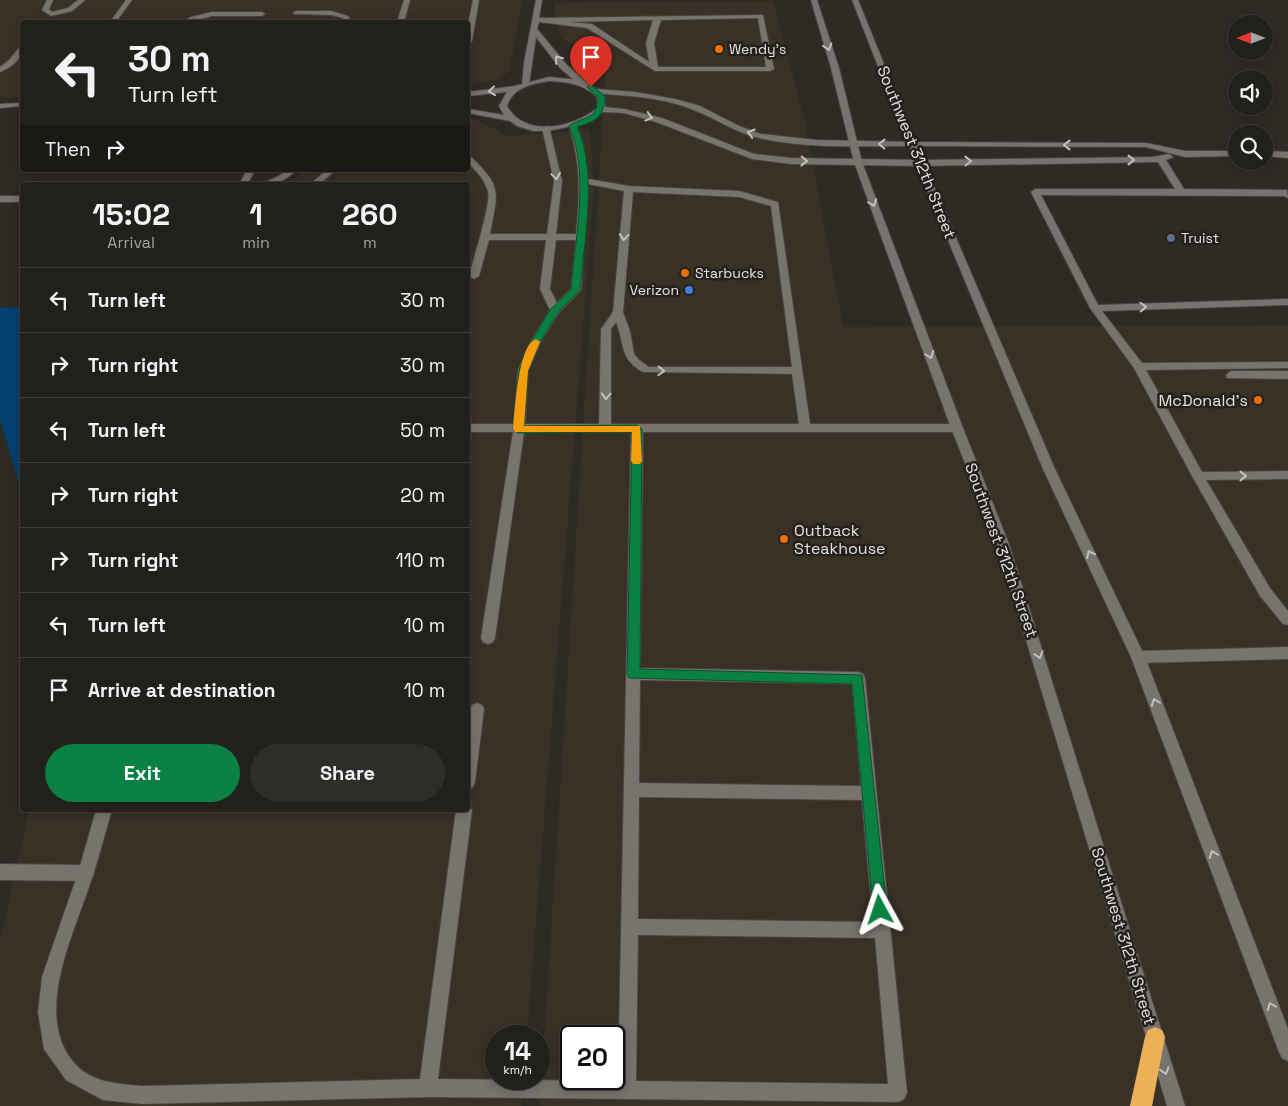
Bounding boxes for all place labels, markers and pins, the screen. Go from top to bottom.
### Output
pin [570,36,612,87]
place label: Wendy's [729,40,786,58]
marker: Wendy's [713,43,725,55]
place label: Truist [1181,229,1219,247]
marker: Truist [1165,232,1177,244]
place label: Starbucks [695,264,764,282]
marker: Starbucks [679,267,691,279]
place label: Verizon [630,281,679,299]
marker: Verizon [683,284,695,296]
place label: McDonald's [1158,390,1248,411]
marker: McDonald's [1252,394,1264,406]
place label: Outback Steakhouse [794,520,886,559]
marker: Outback Steakhouse [778,533,790,545]

